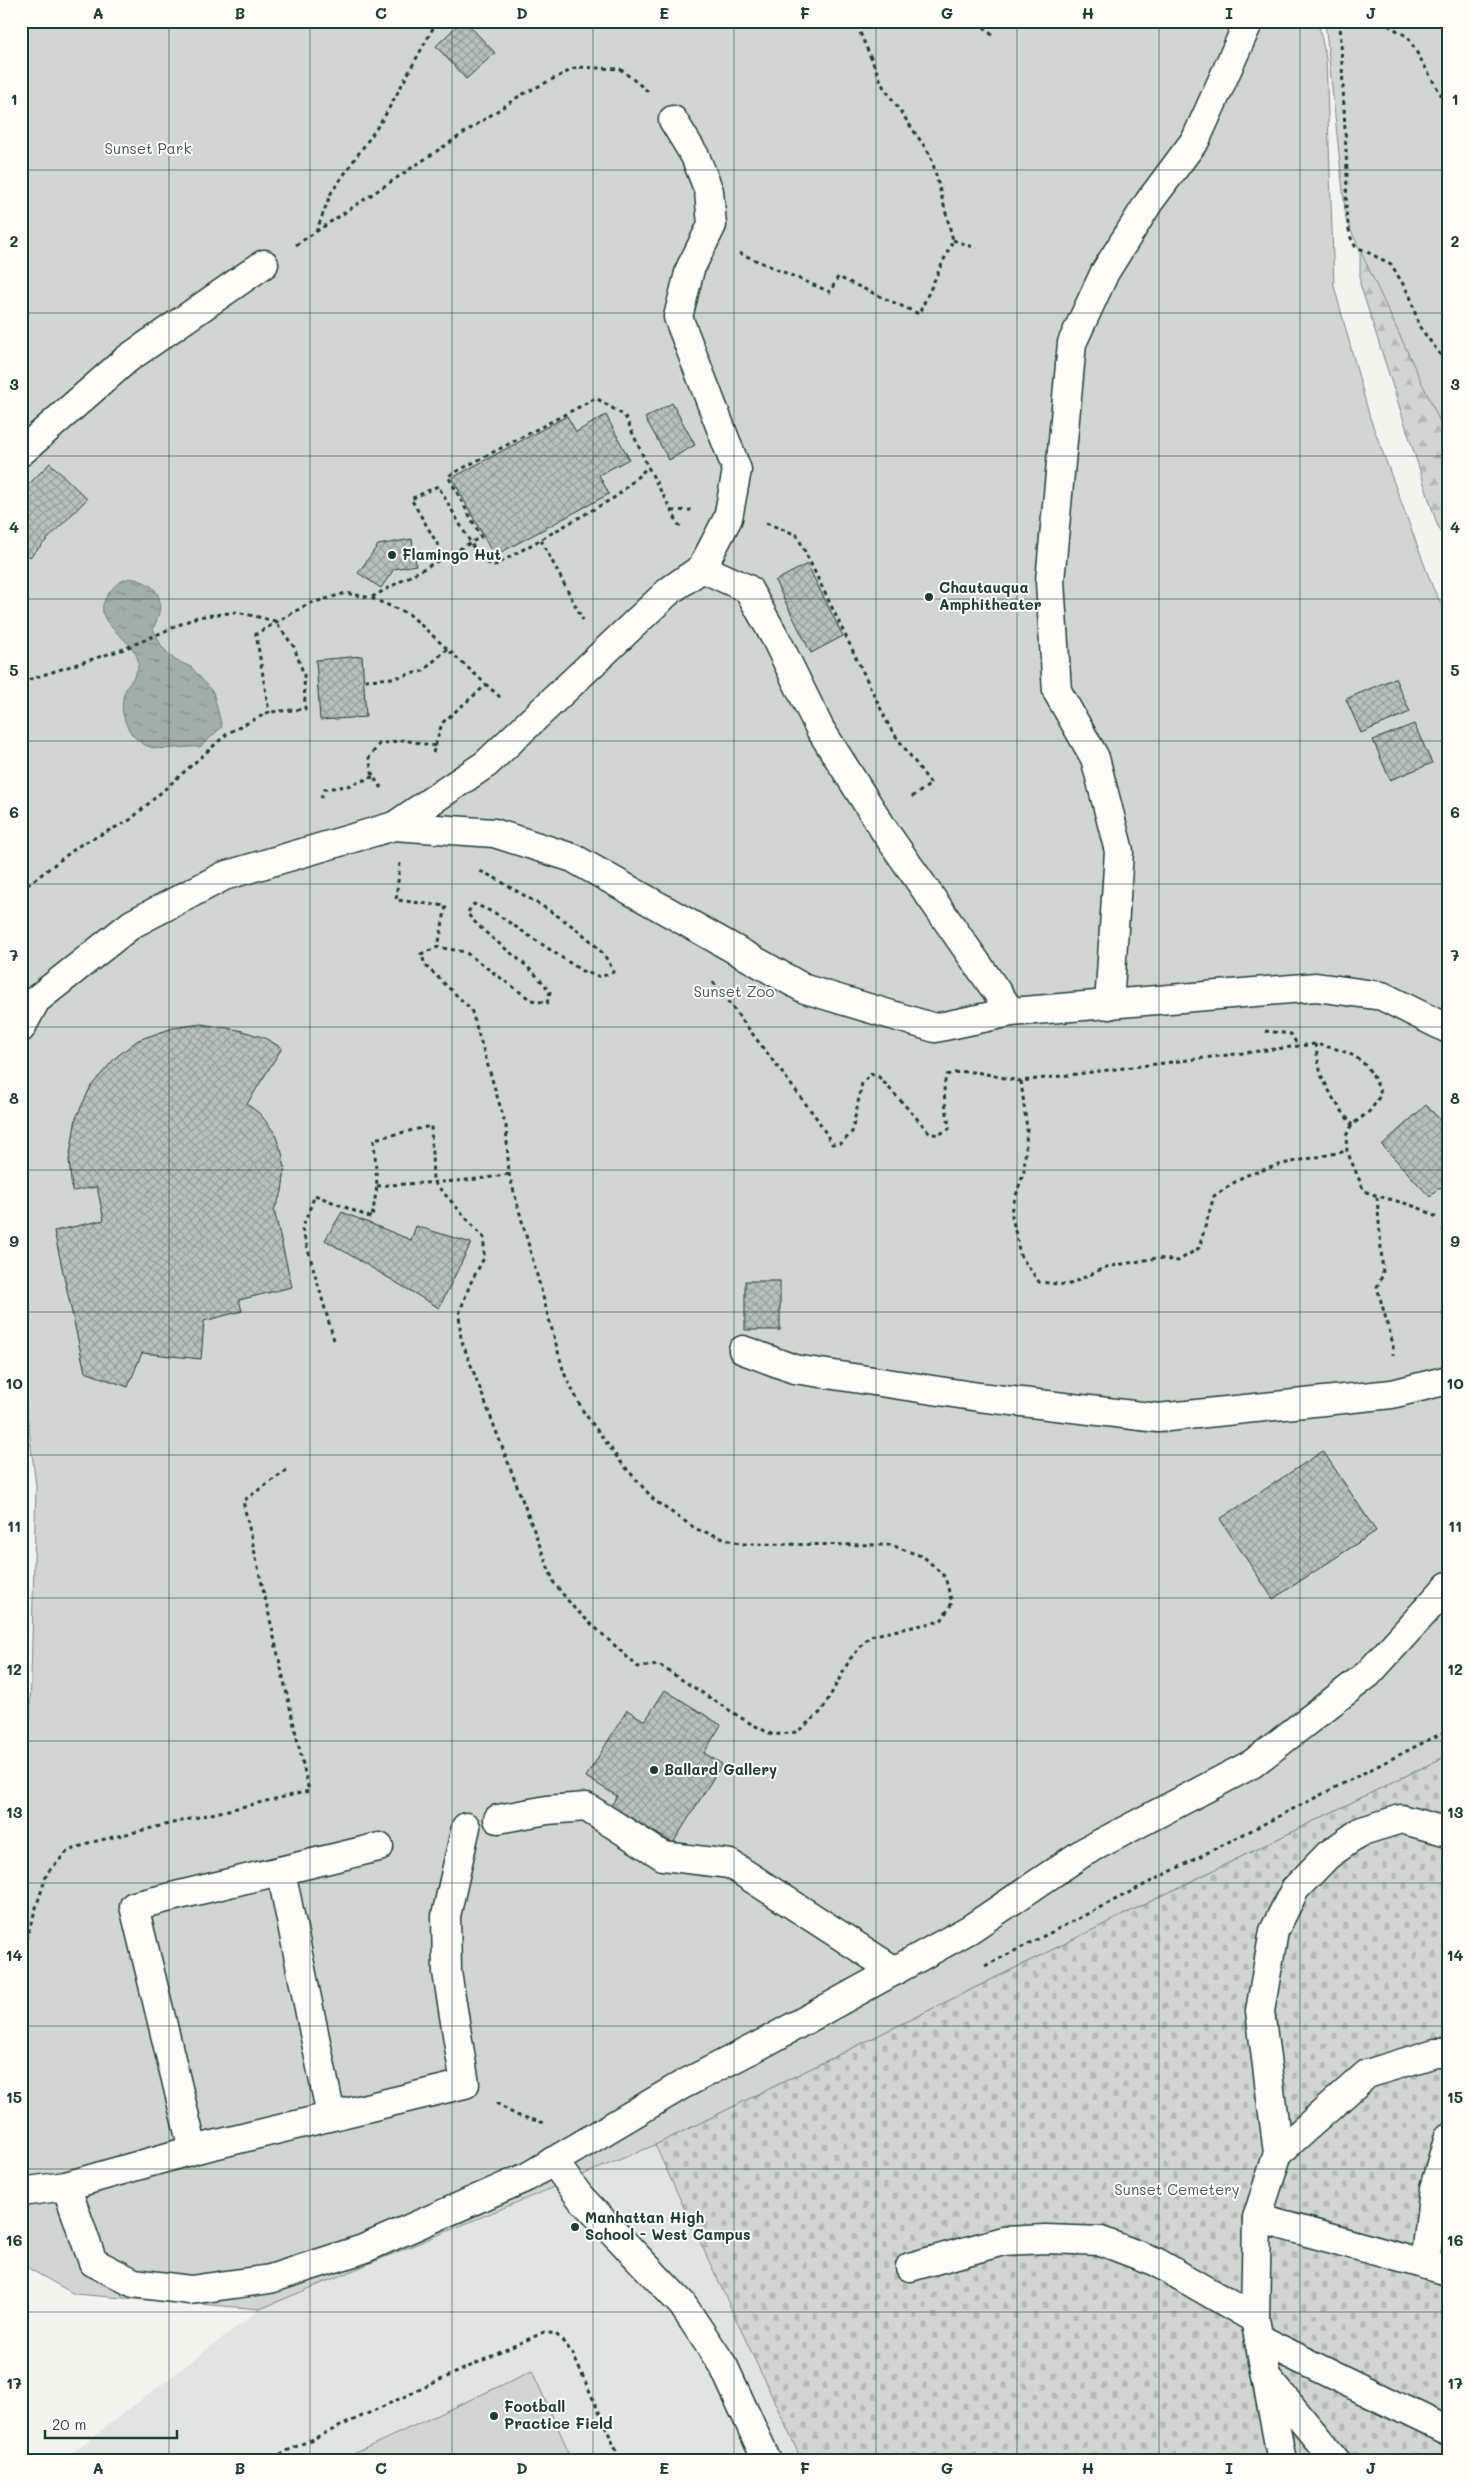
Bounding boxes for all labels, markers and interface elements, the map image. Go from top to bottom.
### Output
text: A [92,2,104,23]
text: B [235,2,245,23]
text: C [375,2,387,23]
text: D [516,2,528,23]
text: E [659,2,669,23]
text: F [800,2,810,23]
text: G [941,2,953,23]
text: H [1082,2,1094,23]
text: I [1225,2,1233,23]
text: J [1366,2,1376,23]
text: 1 [10,88,18,109]
text: 1 [1451,88,1459,109]
park label: Sunset Park [105,138,191,158]
text: 2 [10,230,19,251]
text: 2 [1451,230,1460,251]
text: 3 [9,373,19,394]
text: 3 [1450,373,1460,394]
text: 4 [9,516,19,537]
text: 4 [1450,516,1460,537]
place label: Flamingo Hut [402,544,502,564]
marker: Flamingo Hut [386,549,398,561]
place label: Chautauqua Amphitheater [939,577,1042,614]
marker: Chautauqua Amphitheater [923,591,935,603]
text: 5 [9,659,19,680]
text: 5 [1450,659,1460,680]
text: 6 [9,801,19,822]
text: 6 [1450,801,1460,822]
text: 7 [10,944,19,965]
text: 7 [1451,944,1460,965]
park label: Sunset Zoo [694,981,775,1001]
text: 8 [9,1087,19,1108]
text: 8 [1450,1087,1460,1108]
text: 9 [9,1230,19,1251]
text: 9 [1450,1230,1460,1251]
text: 10 [5,1372,23,1393]
text: 10 [1446,1372,1464,1393]
text: 11 [7,1515,21,1536]
text: 11 [1448,1515,1462,1536]
text: 12 [6,1658,22,1679]
text: 12 [1447,1658,1463,1679]
place label: Ballard Gallery [664,1759,777,1779]
marker: Ballard Gallery [648,1764,660,1776]
text: 13 [6,1801,23,1822]
text: 13 [1447,1801,1464,1822]
text: 14 [5,1944,23,1965]
text: 14 [1446,1944,1464,1965]
text: 15 [6,2086,22,2107]
text: 15 [1447,2086,1463,2107]
park label: Sunset Cemetery [1114,2179,1240,2199]
place label: Manhattan High School - West Campus [585,2207,751,2244]
marker: Manhattan High School - West Campus [569,2221,581,2233]
text: 16 [6,2229,23,2250]
text: 16 [1447,2229,1464,2250]
text: 17 [6,2372,22,2393]
text: 17 [1447,2372,1463,2393]
place label: Football Practice Field [504,2396,613,2433]
scale bar [45,2407,178,2439]
marker: Football Practice Field [488,2410,500,2422]
text: 20 m [52,2414,86,2434]
text: A [92,2457,104,2478]
text: B [235,2457,245,2478]
text: C [375,2457,387,2478]
text: D [516,2457,528,2478]
text: E [659,2457,669,2478]
text: F [800,2457,810,2478]
text: G [941,2457,953,2478]
text: H [1082,2457,1094,2478]
text: I [1225,2457,1233,2478]
text: J [1366,2457,1376,2478]

